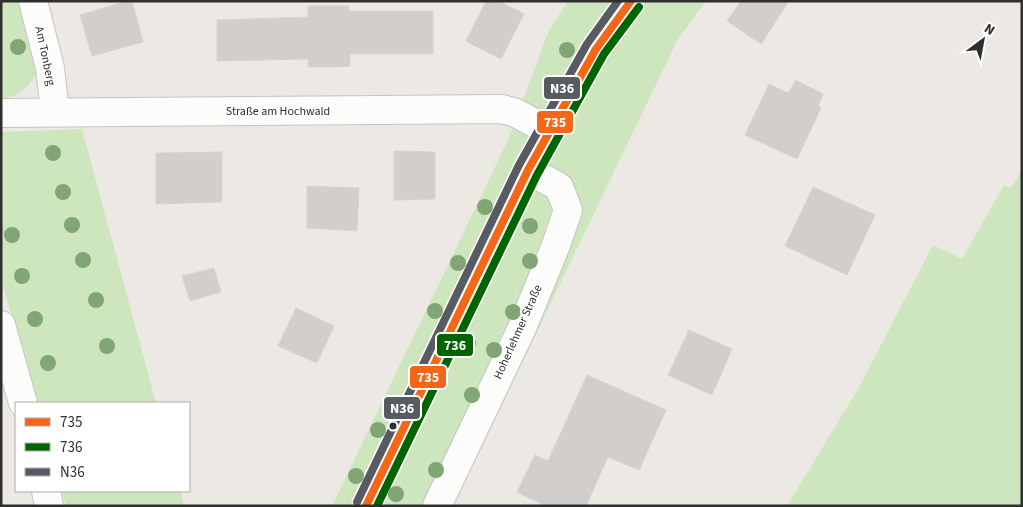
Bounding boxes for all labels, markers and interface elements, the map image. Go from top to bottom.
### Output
north arrow [958,15,1008,65]
text: N [980,19,999,41]
street label: Am Tonberg [30,25,60,87]
line badge: N36 [543,76,581,100]
text: N36 [550,79,574,99]
street label: Straße am Hochwald [226,103,330,120]
line badge: 735 [536,110,574,134]
text: 735 [544,113,566,133]
street label: Hoherlehmer Straße [490,282,547,382]
line badge: 736 [436,333,474,357]
text: 736 [444,336,466,356]
line badge: 735 [409,365,447,389]
text: 735 [417,368,439,388]
line badge: N36 [383,396,421,420]
text: N36 [390,399,414,419]
legend [15,402,190,492]
text: 735 [60,412,82,433]
unlabelled marker [388,421,398,431]
text: 736 [60,437,82,458]
text: N36 [60,462,85,483]

